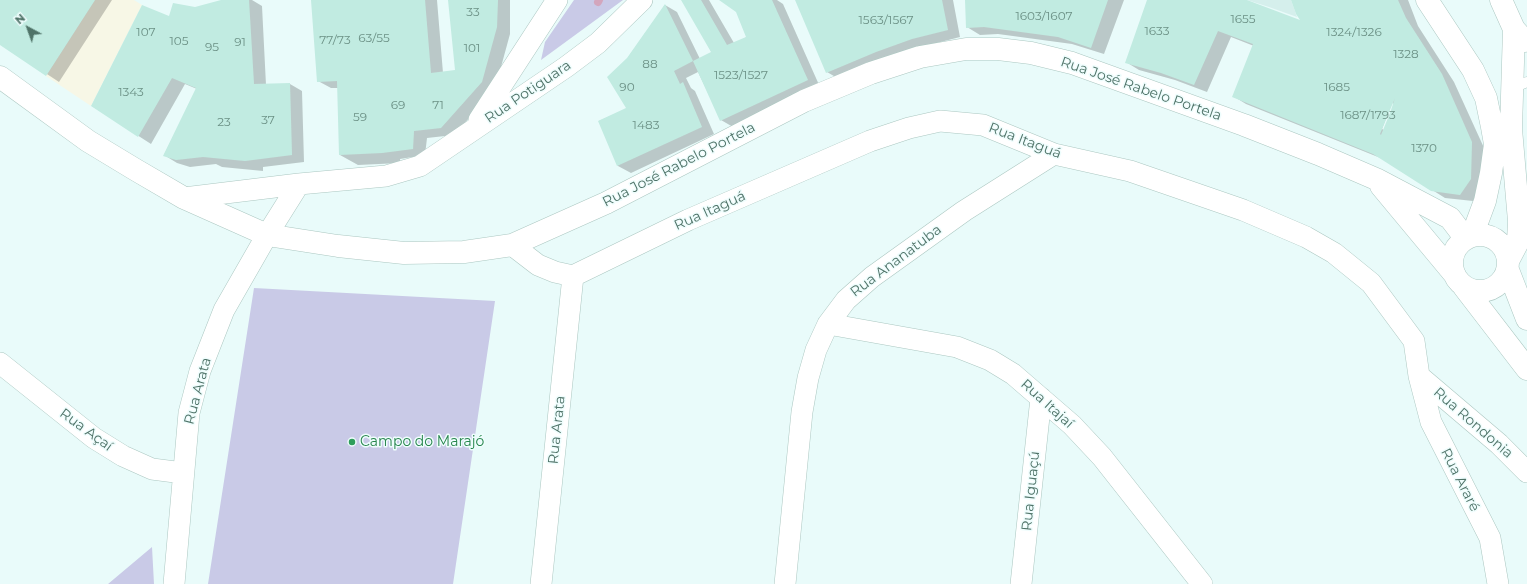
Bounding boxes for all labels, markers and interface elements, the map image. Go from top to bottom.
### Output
house number: 33 [466,5,480,19]
north arrow [8,8,48,48]
house number: 1603/1607 [1015,9,1073,23]
text: N [12,11,28,27]
house number: 1655 [1230,12,1256,26]
house number: 1563/1567 [859,13,913,27]
house number: 1633 [1144,24,1170,38]
house number: 107 [136,25,156,39]
house number: 1324/1326 [1326,25,1382,39]
house number: 63/55 [358,31,390,45]
house number: 77/73 [319,33,351,47]
house number: 105 [169,34,189,48]
house number: 91 [234,35,246,49]
house number: 95 [205,40,219,54]
house number: 101 [464,41,480,55]
house number: 1328 [1393,47,1419,61]
street label: Rua José Rabelo Portela [1058,54,1224,124]
street label: Rua Potiguara [482,57,574,127]
house number: 88 [642,57,658,71]
house number: 1523/1527 [714,68,768,82]
house number: 90 [619,80,635,94]
house number: 1685 [1324,80,1350,94]
house number: 1343 [118,85,144,99]
house number: 69 [391,98,405,112]
house number: 71 [432,98,444,112]
house number: 1687/1793 [1340,108,1396,122]
house number: 59 [353,110,367,124]
house number: 37 [261,113,275,127]
house number: 23 [217,115,231,129]
house number: 1483 [633,118,659,132]
street label: Rua José Rabelo Portela [600,119,758,211]
street label: Rua Itaguá [986,119,1064,163]
house number: 1370 [1411,141,1437,155]
street label: Rua Itaguá [672,188,748,234]
street label: Rua Ananatuba [847,221,945,301]
street label: Rua Arata [181,356,215,426]
street label: Rua Itajaí [1017,376,1077,432]
street label: Rua Rondonia [1430,384,1516,462]
street label: Rua Arata [545,395,569,465]
street label: Rua Açaí [56,405,116,455]
place label: Campo do Marajó [360,434,484,450]
marker: Campo do Marajó [347,437,357,447]
street label: Rua Araré [1437,446,1483,514]
street label: Rua Iguaçú [1018,450,1044,532]

